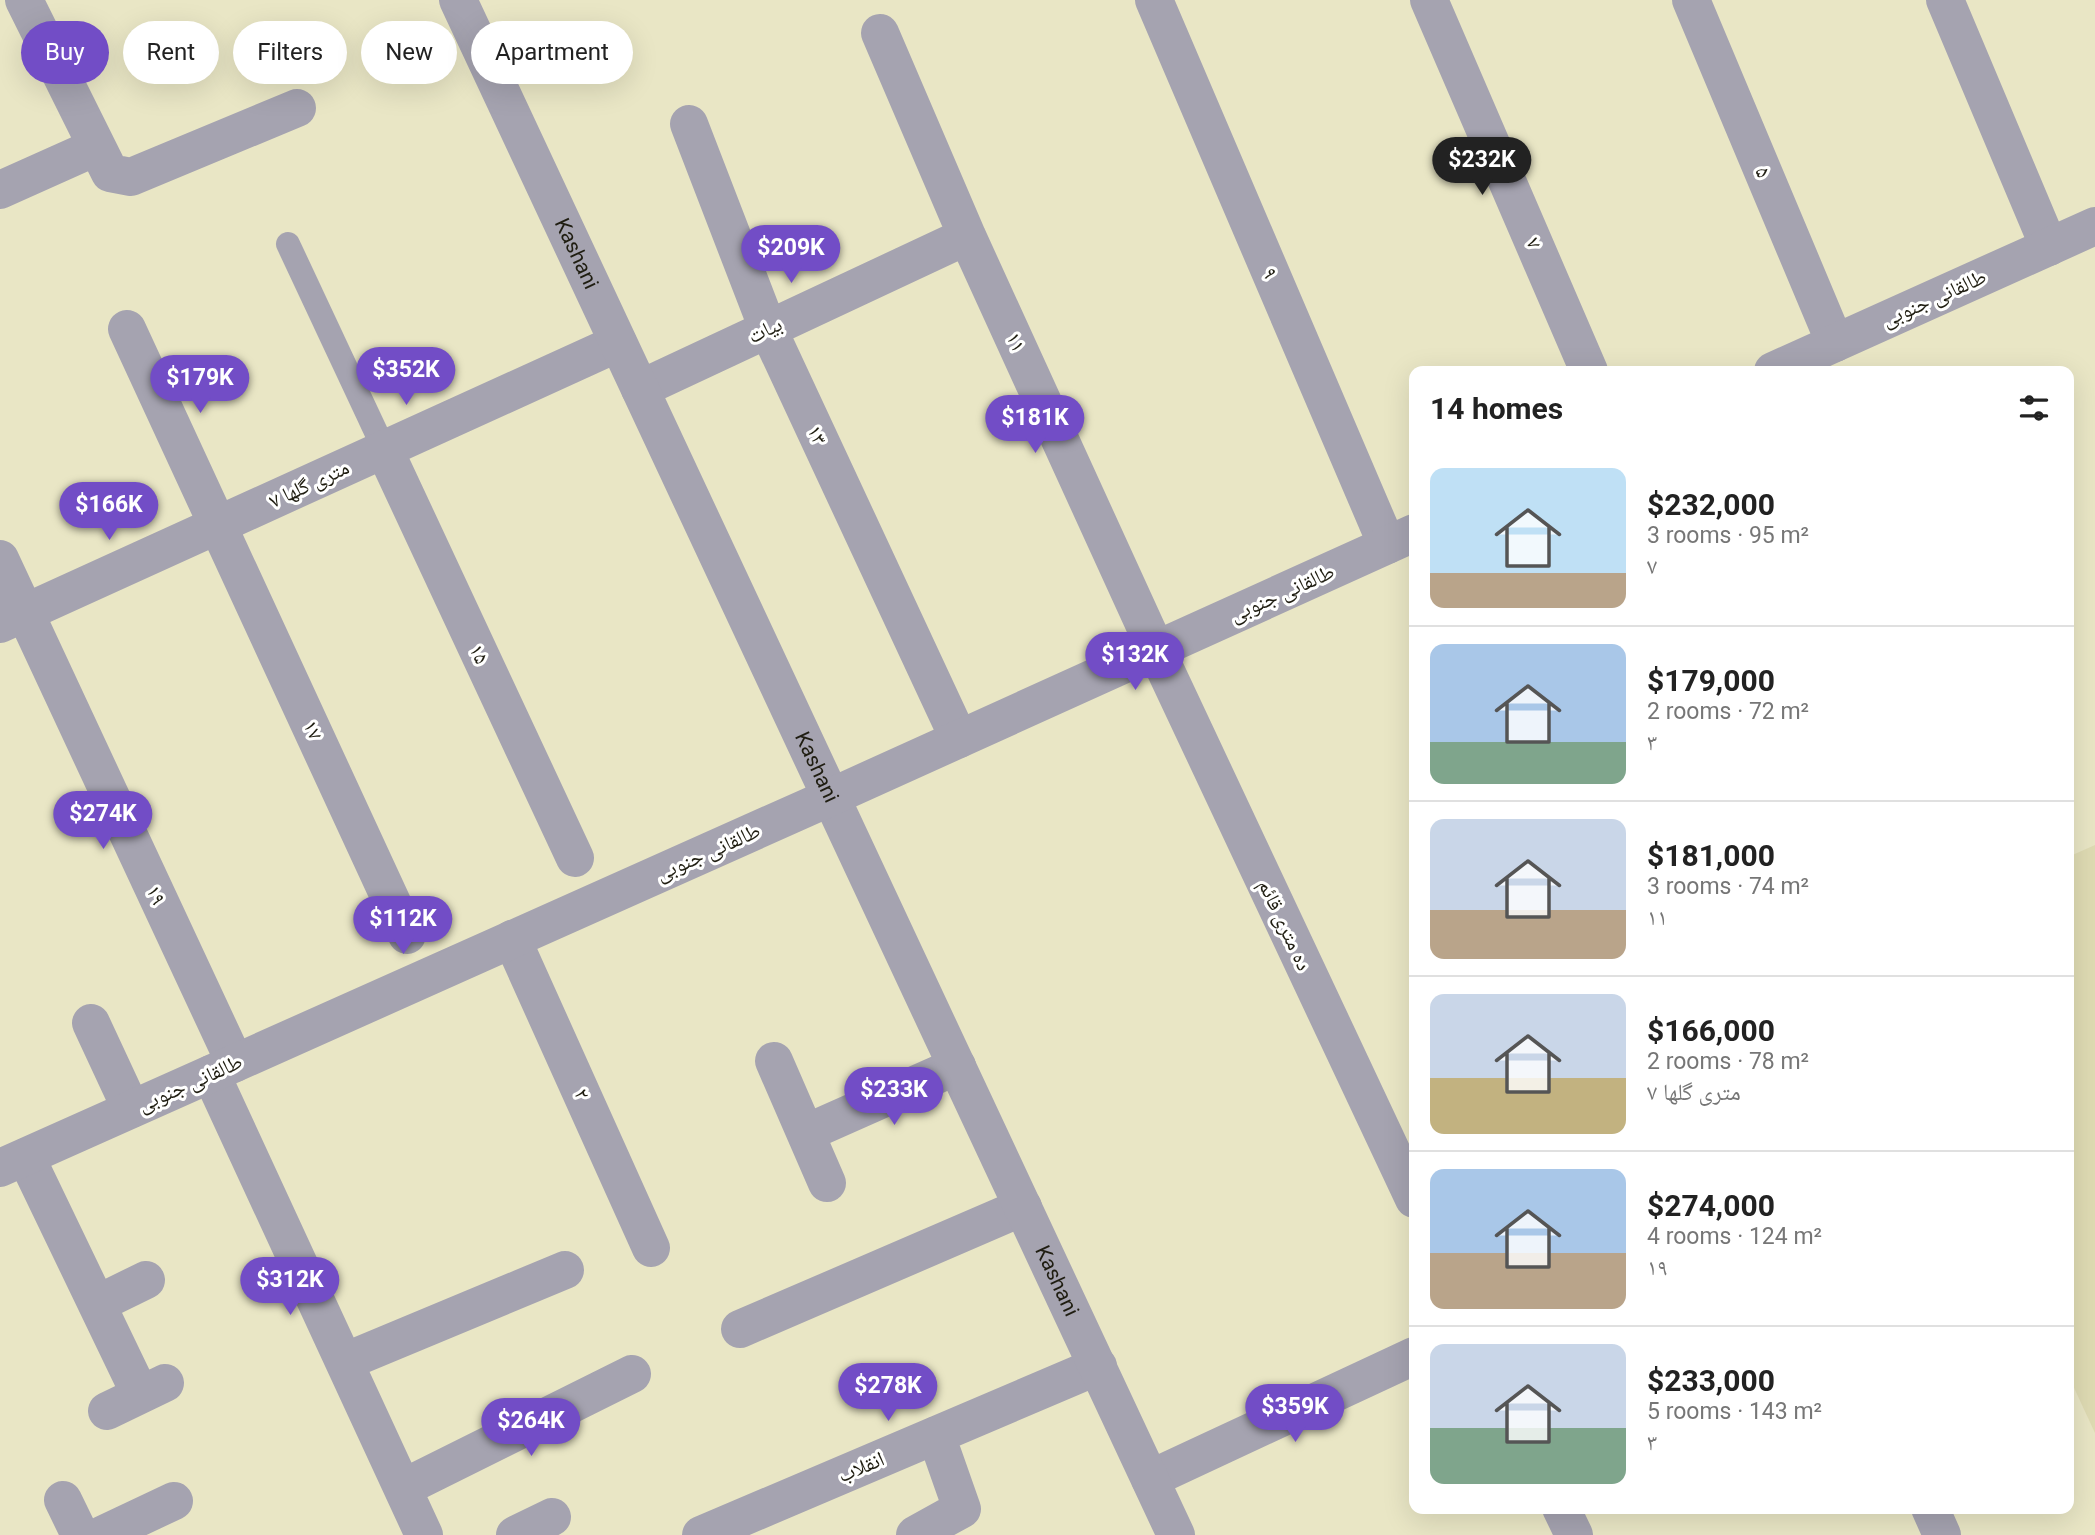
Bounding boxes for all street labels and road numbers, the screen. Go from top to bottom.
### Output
street label: ۵ [1750,163,1776,181]
street label: Kashani [550,214,603,293]
street label: ۷ [1521,234,1547,252]
street label: ۹ [1257,264,1283,282]
street label: طالقانی جنوبی [1878,264,1990,333]
street label: بیات [744,312,786,348]
street label: ۱۱ [1001,328,1031,356]
street label: ۱۳ [802,421,832,449]
street label: ۷ متری گلها [265,455,353,513]
street label: طالقانی جنوبی [1226,559,1338,628]
street label: ۱۵ [464,640,494,668]
street label: ۱۷ [298,716,328,744]
street label: Kashani [790,728,844,806]
street label: طالقانی جنوبی [652,818,764,887]
street label: ده متری قائم [1252,876,1316,975]
street label: ۱۹ [141,881,171,909]
street label: طالقانی جنوبی [134,1049,246,1118]
street label: ۲ [569,1085,595,1103]
street label: Kashani [1030,1242,1084,1320]
street label: انقلاب [834,1447,888,1487]

